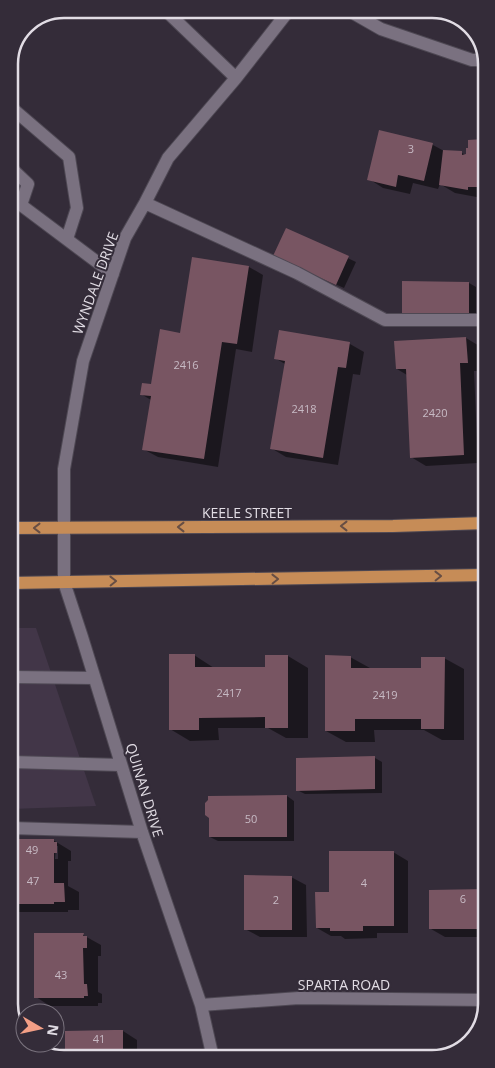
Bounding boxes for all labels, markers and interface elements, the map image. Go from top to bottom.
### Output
house number: 3 [408,141,414,156]
street label: WYNDALE DRIVE [68,229,122,337]
house number: 2416 [173,357,199,372]
house number: 2418 [291,401,317,416]
house number: 2420 [422,405,448,420]
street label: KEELE STREET [202,503,292,522]
one-way arrow [340,521,348,531]
one-way arrow [177,522,185,532]
one-way arrow [33,523,40,533]
one-way arrow [434,571,442,581]
one-way arrow [272,574,279,584]
one-way arrow [109,576,117,587]
house number: 2417 [216,685,242,700]
house number: 2419 [372,687,398,702]
street label: QUINAN DRIVE [122,741,168,839]
house number: 50 [245,811,257,826]
house number: 49 [26,842,38,857]
house number: 47 [27,873,39,888]
house number: 4 [361,875,368,890]
house number: 6 [460,891,466,906]
house number: 2 [273,892,279,907]
house number: 43 [55,967,67,982]
street label: SPARTA ROAD [298,975,390,994]
north arrow [15,1003,65,1053]
text: N [43,1023,64,1037]
house number: 41 [93,1031,105,1046]

